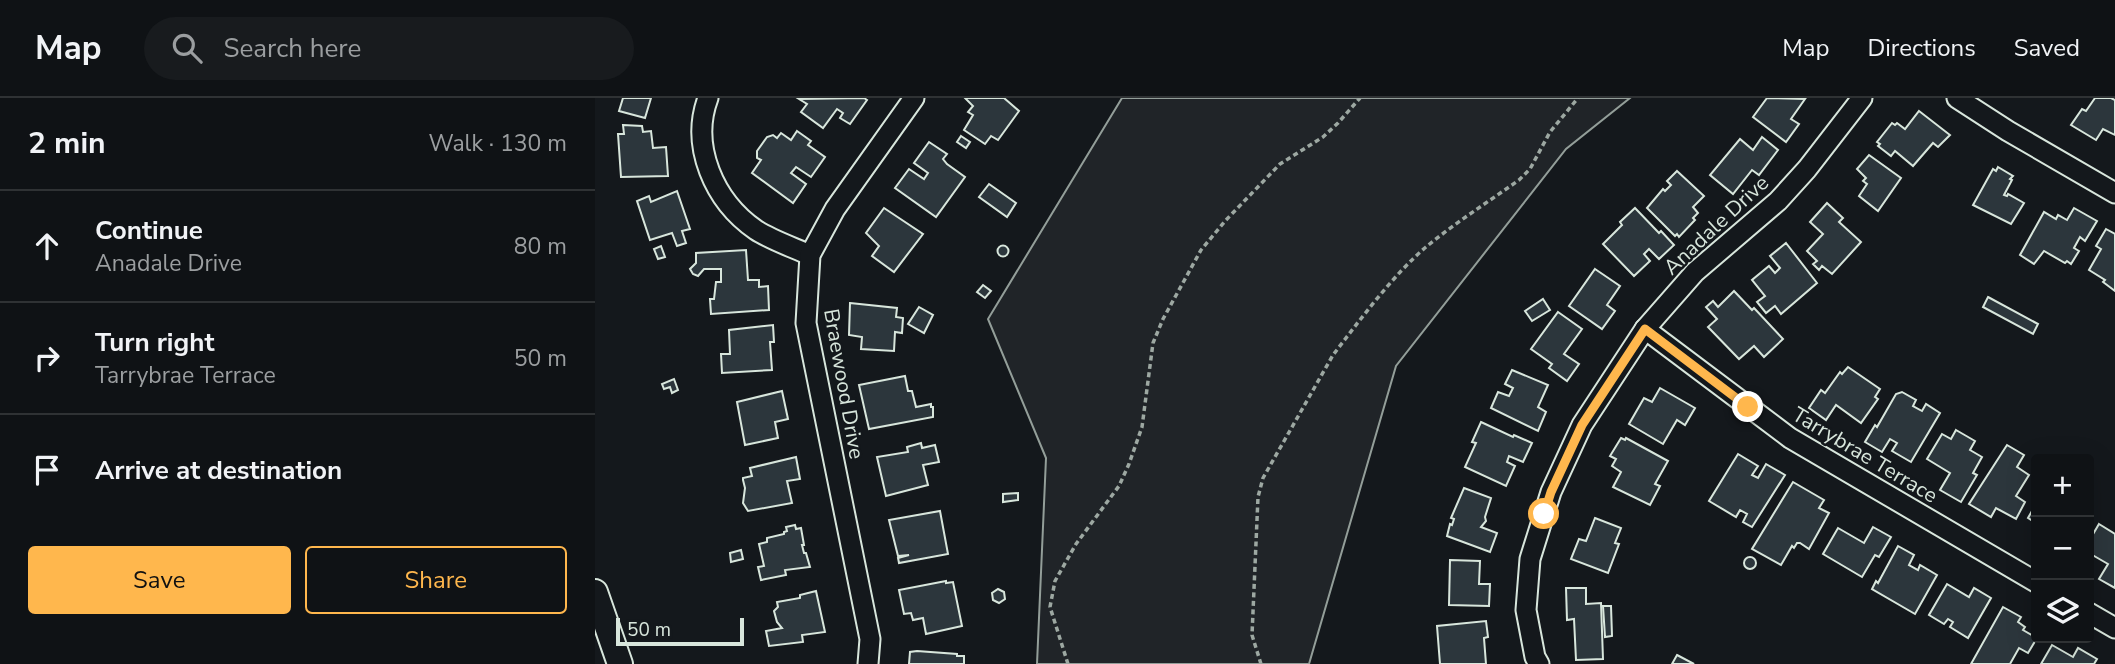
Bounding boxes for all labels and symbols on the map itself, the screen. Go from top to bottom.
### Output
street label: Anadale Drive [1657,169,1775,281]
street label: Braewood Drive [817,307,871,461]
route end [1732,391,1763,422]
street label: Tarrybrae Terrace [1787,401,1943,509]
route start [1528,498,1559,529]
scale bar [616,615,744,647]

